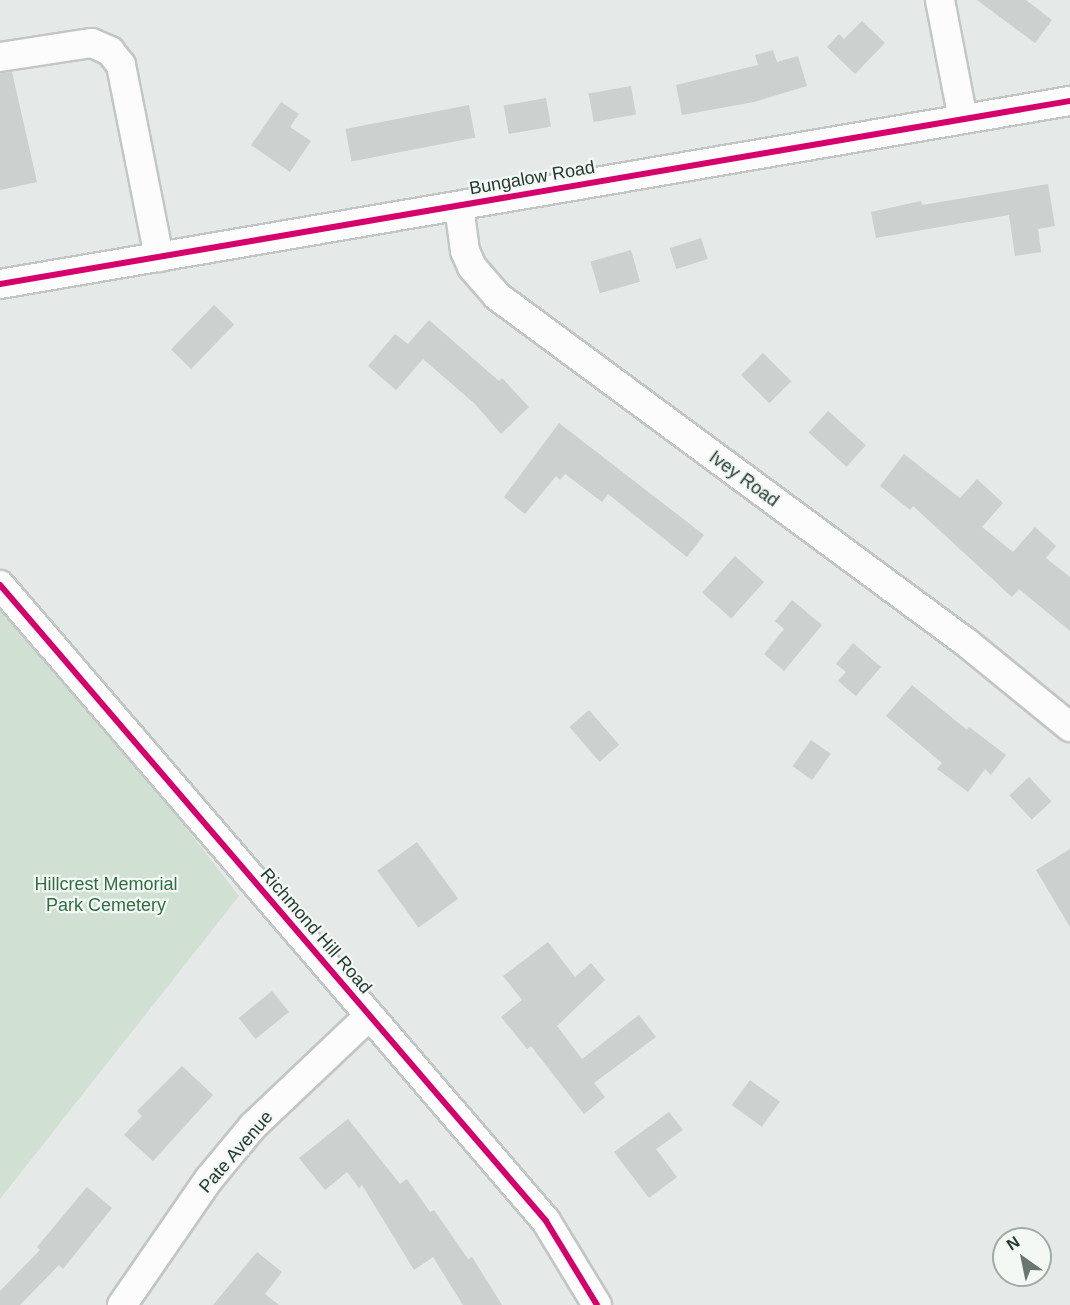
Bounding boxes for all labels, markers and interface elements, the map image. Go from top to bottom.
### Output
street label: Bungalow Road [468,156,596,200]
street label: Ivey Road [705,446,783,512]
street label: Richmond Hill Road [256,864,376,998]
park label: Hillcrest Memorial Park Cemetery [34,874,178,916]
street label: Pate Avenue [194,1106,278,1198]
north arrow [992,1227,1052,1287]
text: N [1004,1233,1022,1253]

